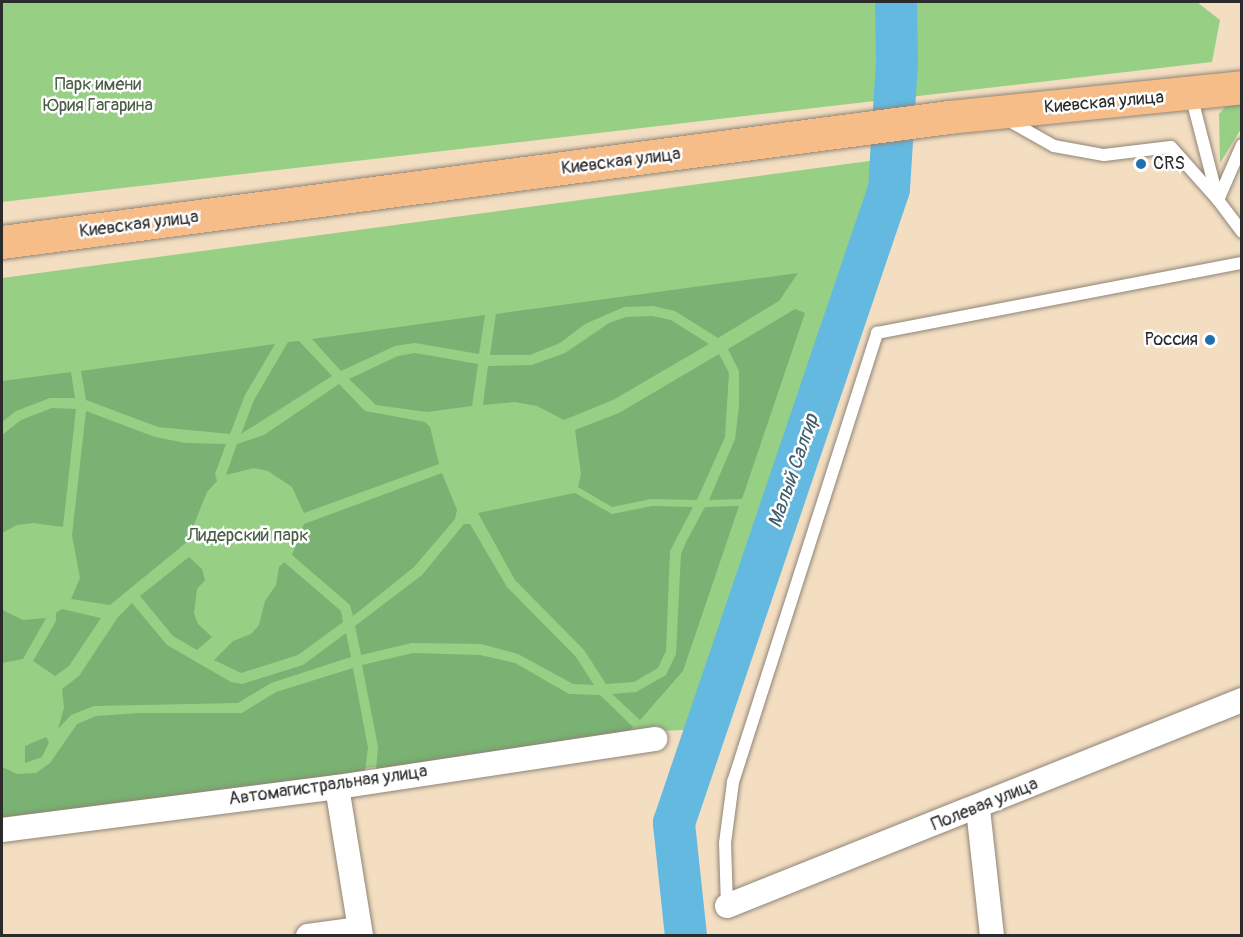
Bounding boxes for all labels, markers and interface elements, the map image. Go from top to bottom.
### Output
park label: Парк имени Юрия Гагарина [43,75,153,118]
street label: Киевская улица [1043,87,1165,119]
street label: Киевская улица [560,144,682,180]
place label: CRS [1153,153,1185,175]
marker: CRS [1134,157,1148,171]
street label: Киевская улица [78,207,200,243]
place label: Россия [1145,329,1198,351]
marker: Россия [1203,333,1217,347]
water label: Малый Салгир [762,411,824,531]
park label: Лидерский парк [187,525,309,547]
street label: Автомагистральная улица [227,761,429,811]
street label: Полевая улица [928,774,1042,836]

